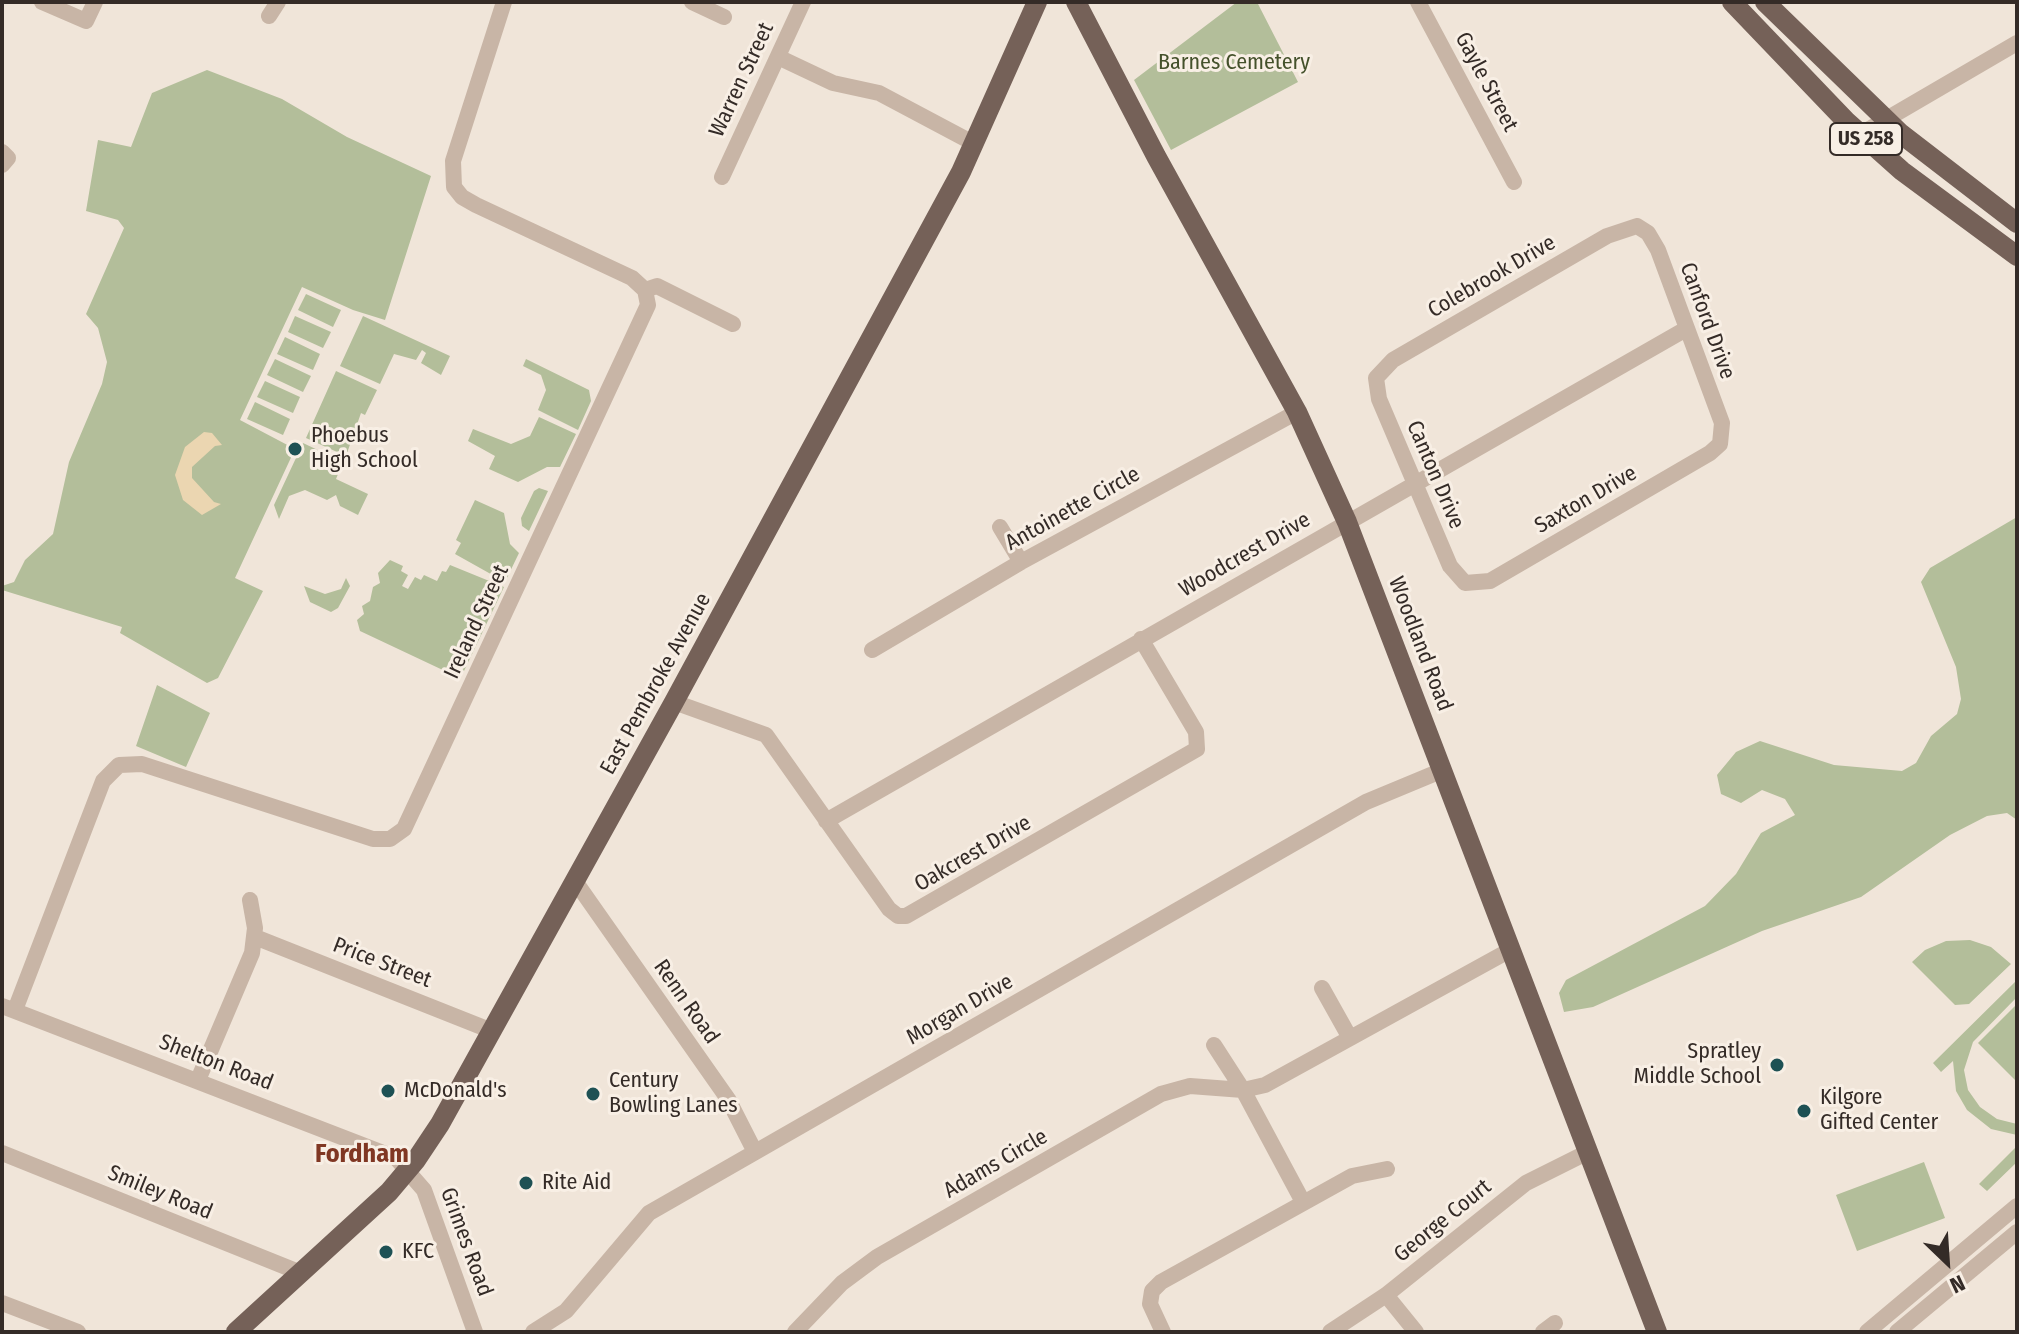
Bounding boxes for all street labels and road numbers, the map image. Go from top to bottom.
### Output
street label: Warren Street [704,19,780,141]
street label: Gayle Street [1449,28,1523,136]
road number: US 258 [1830,123,1902,155]
street label: Colebrook Drive [1424,230,1560,324]
street label: Canford Drive [1674,259,1740,383]
street label: Canton Drive [1400,417,1470,533]
street label: Saxton Drive [1530,460,1642,540]
street label: Antoinette Circle [1001,461,1145,557]
street label: Woodcrest Drive [1175,507,1315,603]
street label: Ireland Street [439,561,515,683]
street label: Woodland Road [1382,573,1458,715]
street label: East Pembroke Avenue [595,589,717,779]
street label: Oakcrest Drive [910,810,1036,898]
street label: Price Street [329,932,435,994]
street label: Renn Road [648,955,724,1049]
street label: Morgan Drive [902,969,1018,1051]
street label: Shelton Road [155,1029,277,1097]
street label: Adams Circle [939,1124,1053,1204]
street label: Smiley Road [104,1160,216,1226]
street label: George Court [1389,1174,1497,1268]
street label: Grimes Road [434,1184,498,1300]

